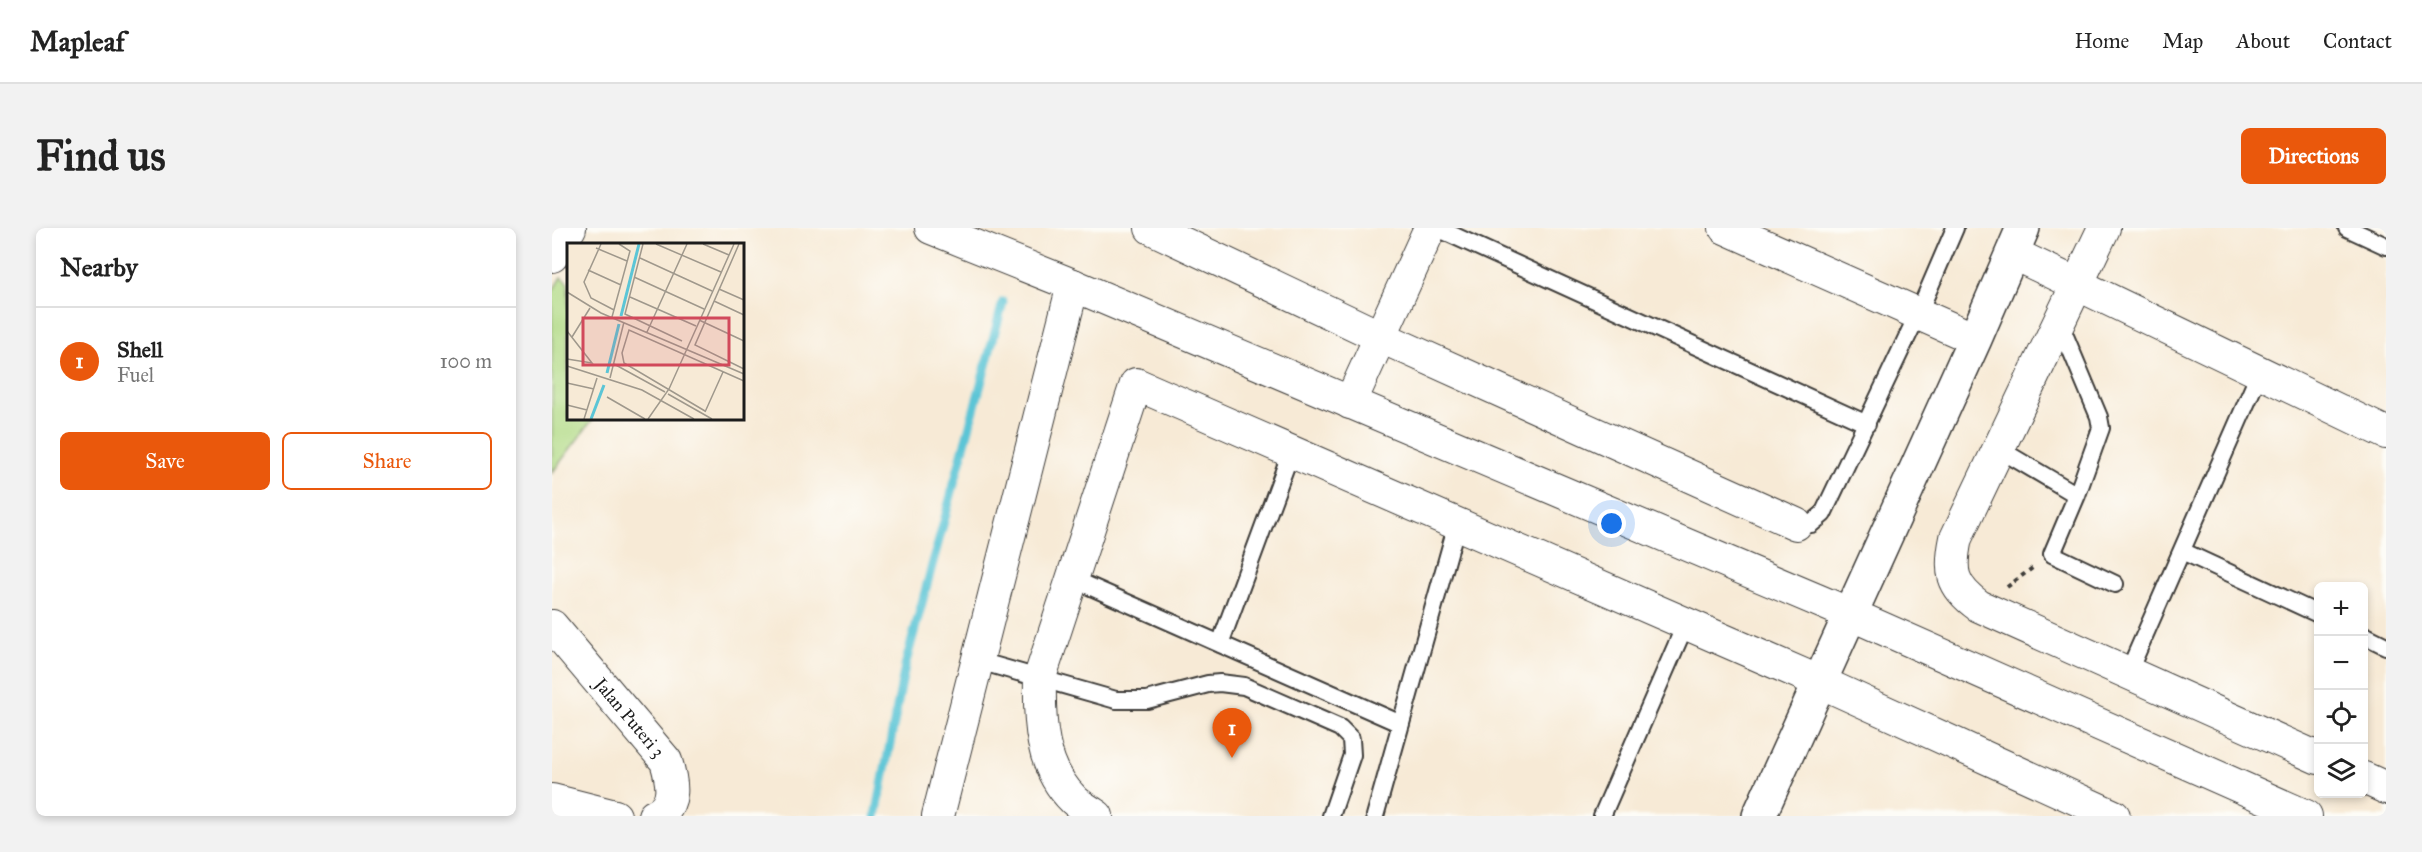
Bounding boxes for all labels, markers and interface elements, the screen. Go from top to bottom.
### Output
text: Mapleaf [30,24,125,59]
text: Home [2074,28,2129,54]
text: Map [2162,28,2203,54]
text: About [2236,28,2290,54]
text: Contact [2323,28,2392,54]
button: Directions [2241,128,2386,184]
text: Find us [36,130,166,182]
inset map [567,243,744,420]
text: Nearby [60,251,138,283]
text: Shell [117,336,163,363]
text: 1 [76,349,83,373]
text: 100 m [440,349,492,373]
text: Fuel [117,363,154,387]
button: Save [60,432,270,490]
button: Share [282,432,492,490]
your location [1597,509,1626,538]
map controls [2314,582,2368,798]
button: + [2314,582,2368,636]
button: − [2314,636,2368,690]
street label: Jalan Puteri 3 [588,672,669,762]
button: locate [2314,690,2368,744]
pin: 1 [1212,708,1252,758]
button: layers [2314,744,2368,798]

